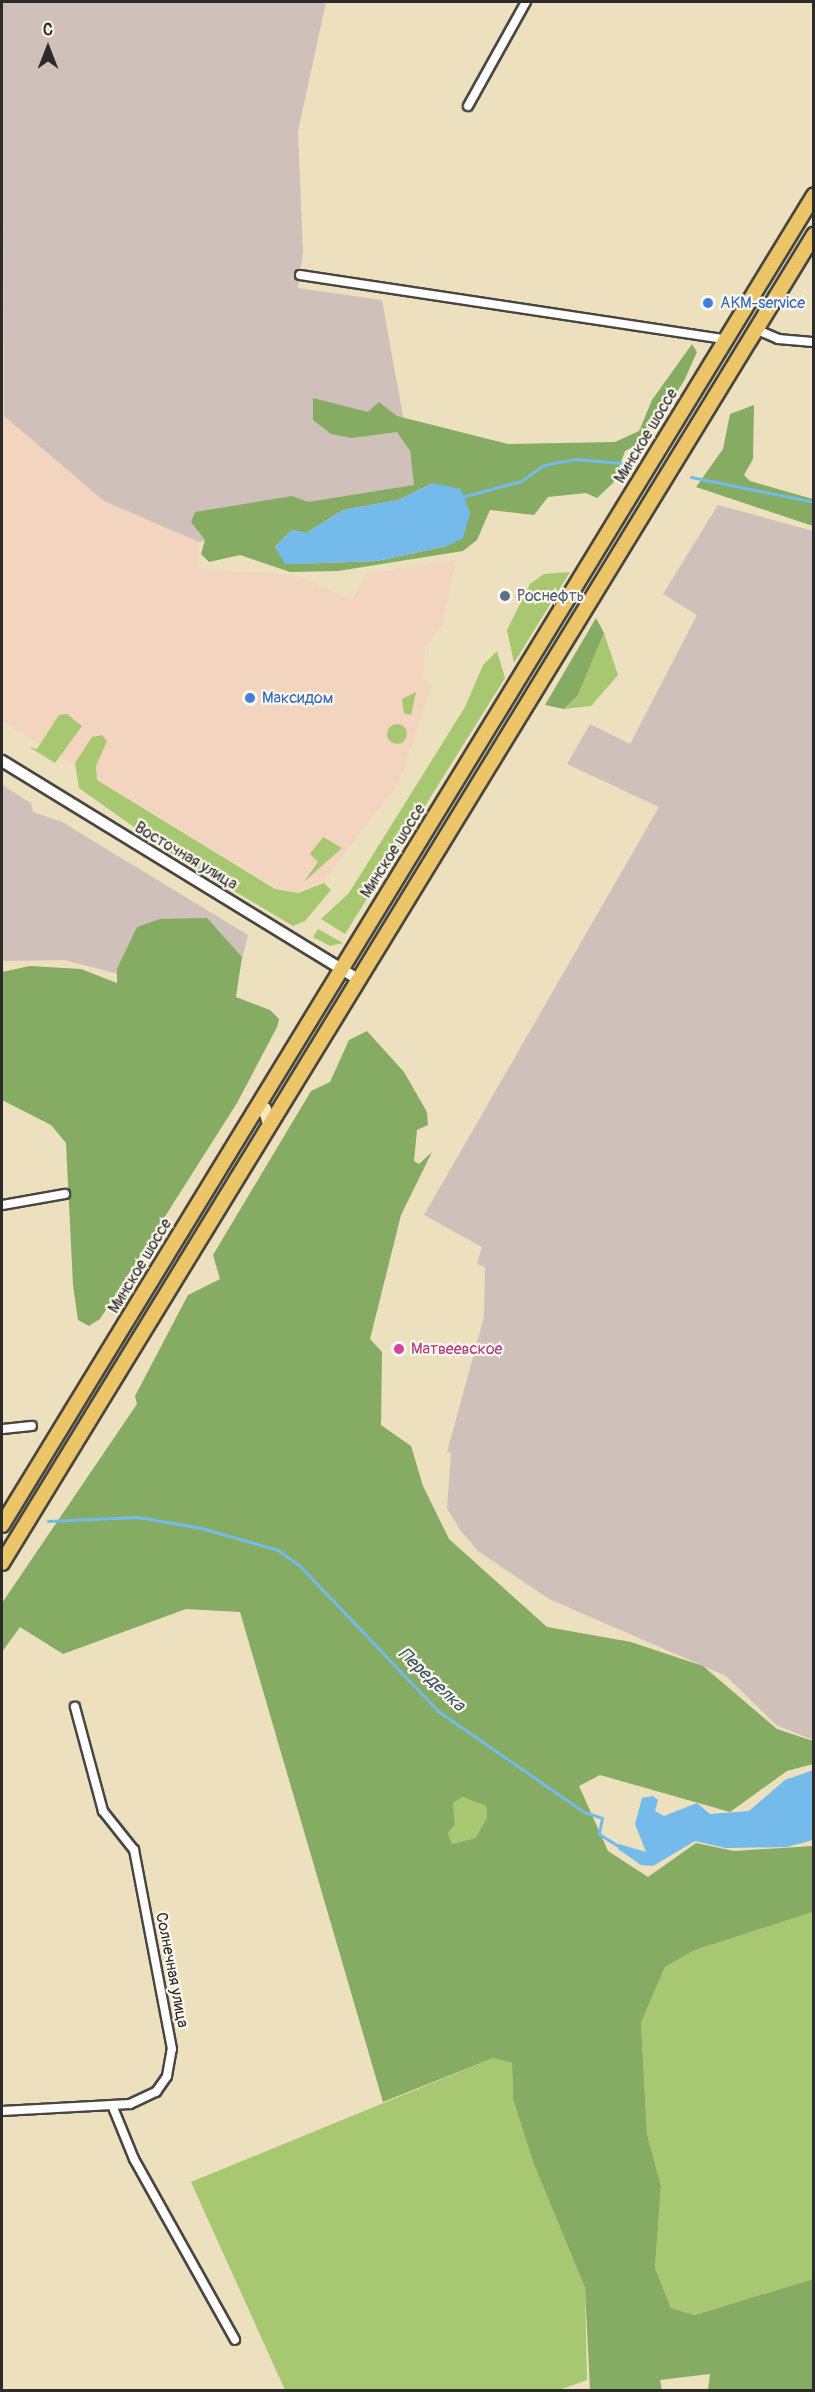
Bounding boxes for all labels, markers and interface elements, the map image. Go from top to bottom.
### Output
north arrow [18,18,78,78]
text: С [43,20,53,40]
place label: AKM-service [720,293,805,313]
marker: AKM-service [701,296,715,310]
street label: Минское шоссе [610,385,682,487]
place label: Роснефть [517,586,584,606]
marker: Роснефть [498,589,512,603]
place label: Максидом [262,688,333,708]
marker: Максидом [243,691,257,705]
street label: Минское шоссе [357,801,429,901]
street label: Восточная улица [131,818,241,894]
street label: Минское шоссе [104,1215,176,1317]
place label: Матвеевское [411,1339,502,1359]
marker: Матвеевское [392,1342,406,1356]
water label: Переделка [393,1644,469,1716]
street label: Солнечная улица [151,1911,193,2029]

